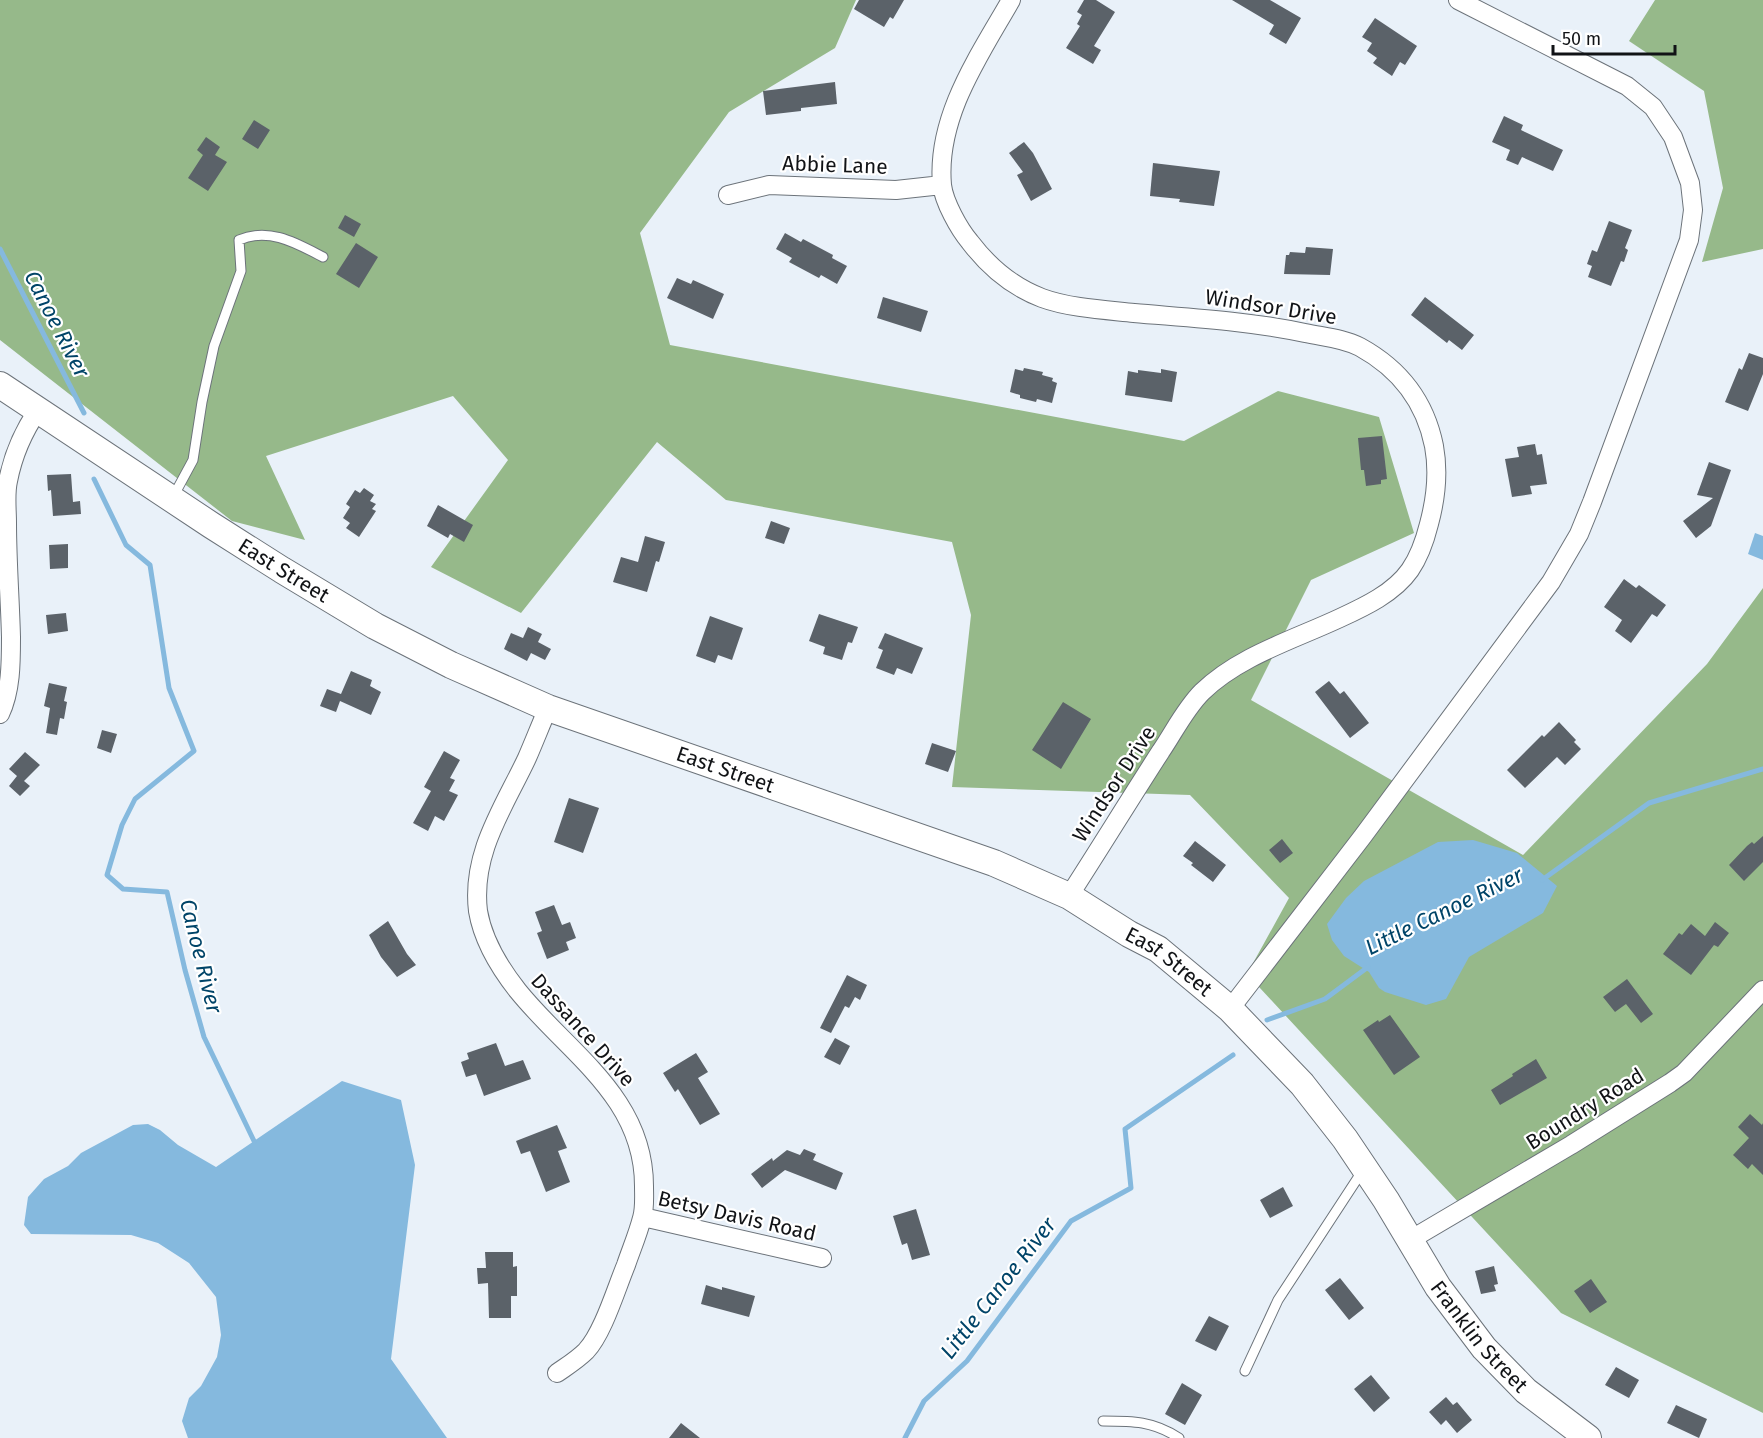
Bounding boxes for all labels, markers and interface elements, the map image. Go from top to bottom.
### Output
scale bar [1553,18,1674,56]
text: 50 m [1562,28,1601,50]
street label: Abbie Lane [782,150,888,180]
water label: Canoe River [19,266,96,383]
street label: Windsor Drive [1203,284,1339,330]
street label: East Street [233,533,334,609]
street label: Windsor Drive [1067,721,1161,847]
street label: East Street [673,741,778,799]
water label: Little Canoe River [1361,861,1528,961]
water label: Canoe River [174,896,228,1016]
street label: East Street [1121,921,1218,1002]
street label: Dassance Drive [525,968,641,1092]
street label: Boundry Road [1521,1062,1649,1156]
street label: Betsy Davis Road [655,1185,819,1247]
water label: Little Canoe River [934,1211,1062,1364]
street label: Franklin Street [1425,1275,1534,1398]

